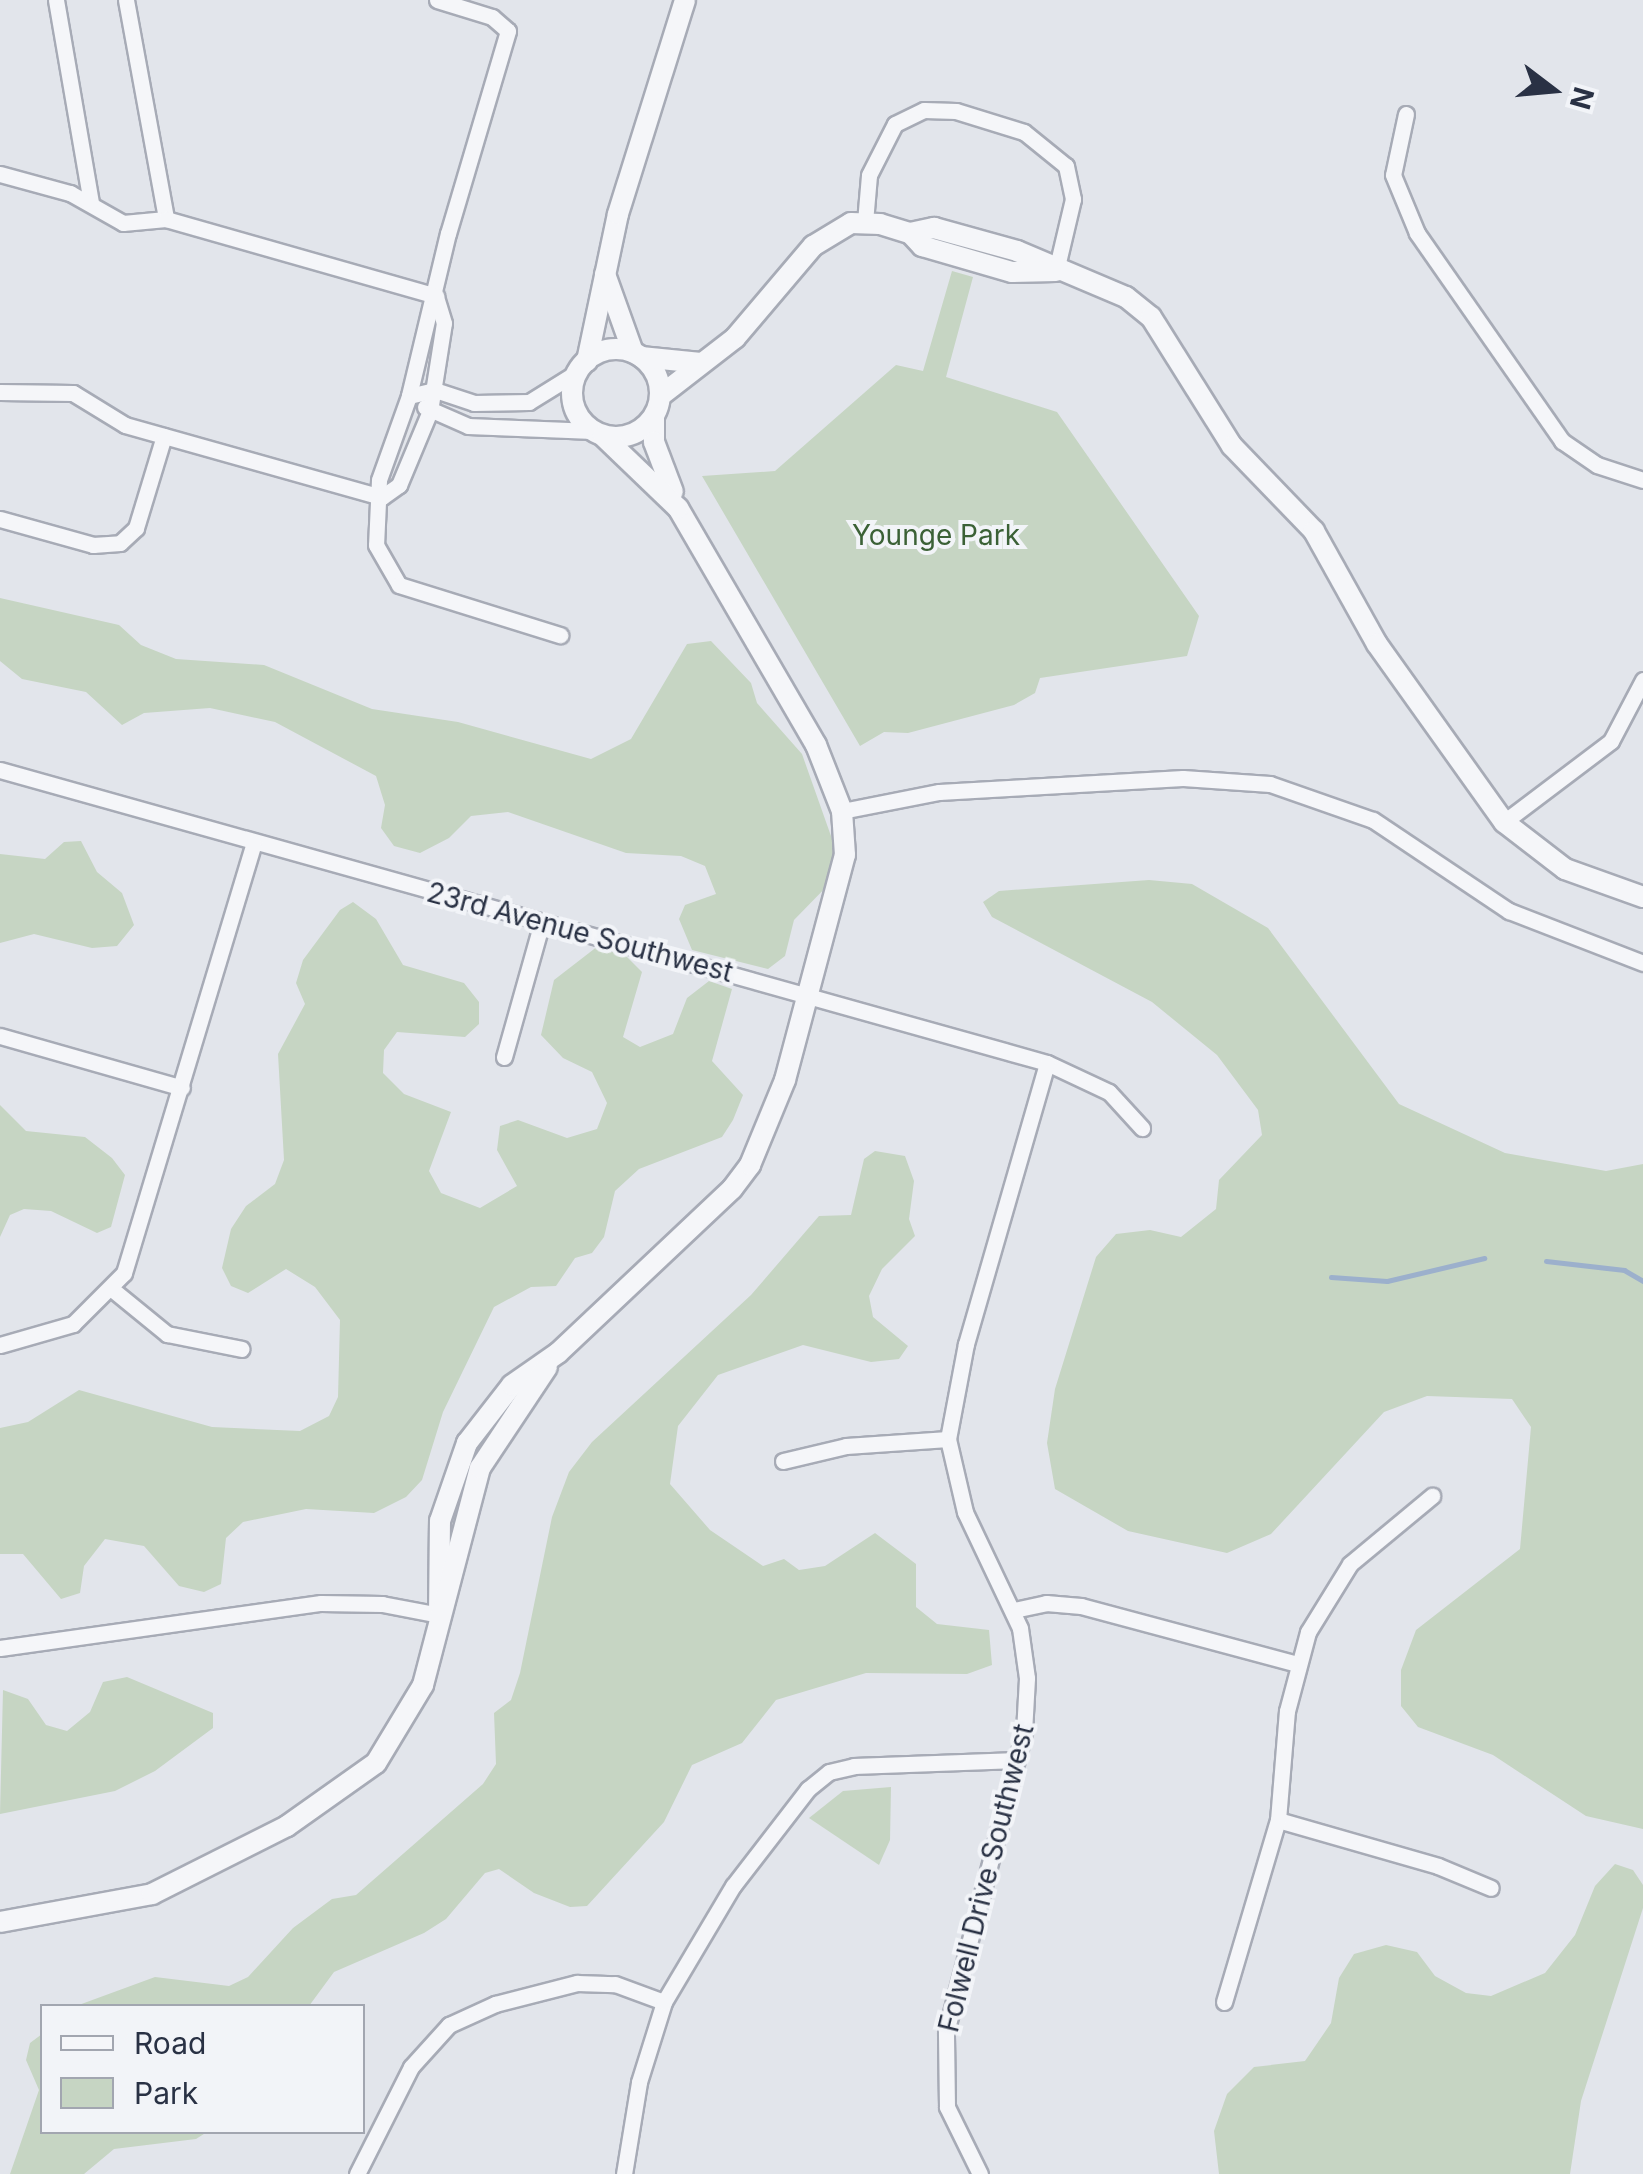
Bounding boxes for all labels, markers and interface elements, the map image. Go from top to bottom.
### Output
north arrow [1503,40,1603,140]
text: N [1563,83,1601,113]
park label: Younge Park [852,518,1020,552]
street label: 23rd Avenue Southwest [423,875,737,989]
street label: Folwell Drive Southwest [931,1721,1041,2035]
legend [40,2004,365,2134]
text: Road [134,2025,206,2061]
text: Park [134,2075,198,2111]

